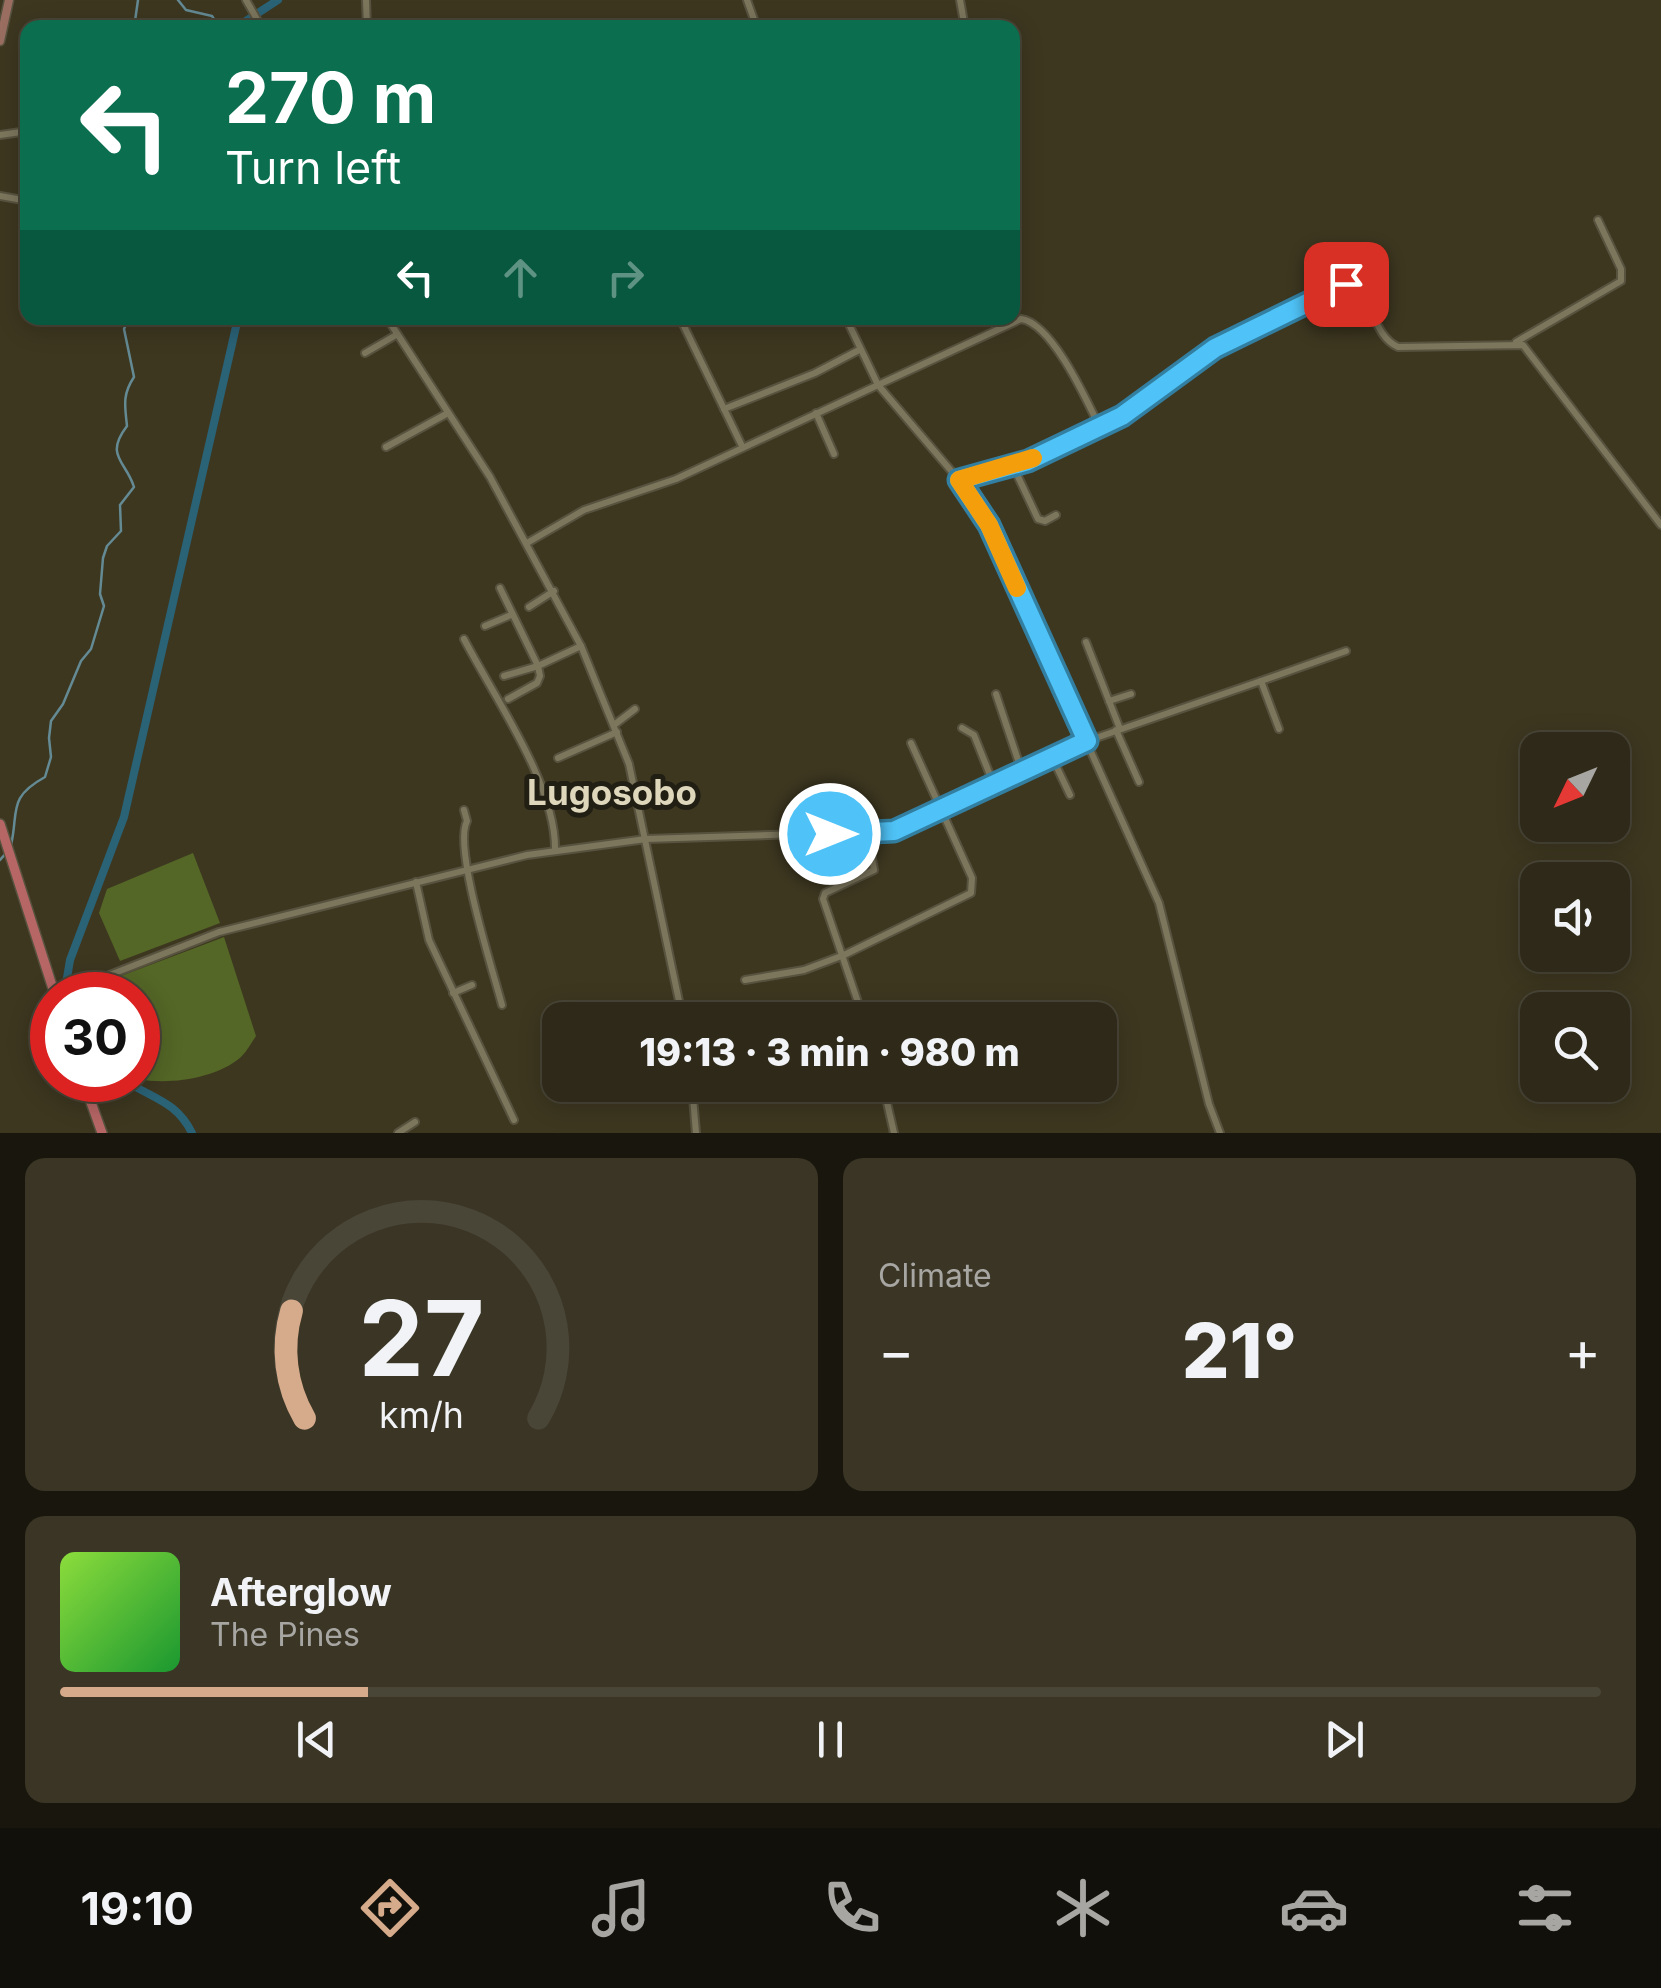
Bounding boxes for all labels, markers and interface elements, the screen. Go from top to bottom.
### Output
text: 270 m [225,55,436,140]
icon: left [60,60,190,190]
text: Turn left [225,140,401,195]
pin [1304,242,1389,327]
icon: left [388,250,443,305]
icon: ahead [493,250,548,305]
icon: right [598,250,653,305]
icon: arrive [1319,257,1374,312]
north arrow [1520,732,1630,842]
map controls [1520,732,1630,1102]
district label: Lugosobo [527,771,697,813]
position arrow [778,782,882,886]
button: sound [1520,862,1630,972]
speed limit sign: 30 [30,972,160,1102]
button: search [1520,992,1630,1102]
text: 19:13 · 3 min · 980 m [639,1029,1020,1075]
text: Climate [878,1256,992,1295]
text: 27 [359,1275,485,1401]
text: 21° [1182,1305,1297,1396]
text: − [878,1318,914,1384]
text: + [1565,1318,1601,1384]
text: km/h [379,1393,464,1437]
text: Afterglow [210,1569,392,1615]
text: The Pines [210,1615,360,1654]
icon: previous [289,1712,344,1767]
icon: pause [803,1712,858,1767]
icon: next [1317,1712,1372,1767]
icon: directions [355,1873,425,1943]
icon: music [586,1873,656,1943]
icon: phone [817,1873,887,1943]
icon: climate [1048,1873,1118,1943]
icon: car [1279,1873,1349,1943]
icon: filters [1510,1873,1580,1943]
text: 19:10 [81,1881,194,1936]

